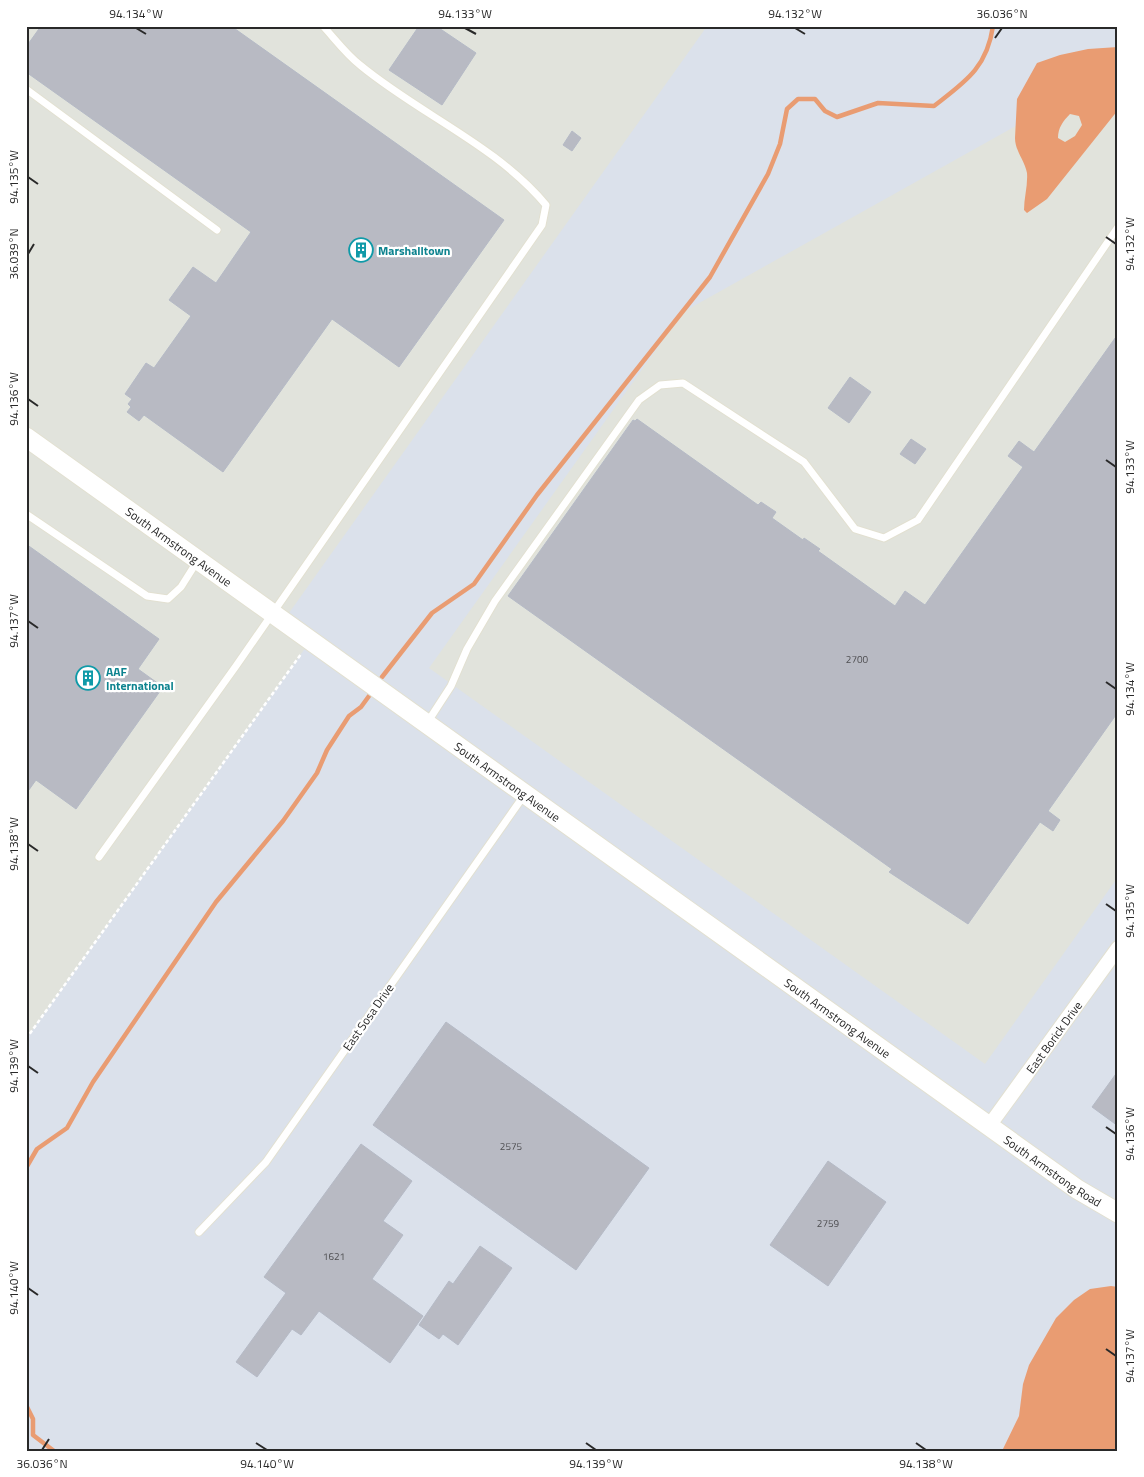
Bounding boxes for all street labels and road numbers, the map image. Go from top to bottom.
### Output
street label: South Armstrong Avenue [122,502,236,591]
street label: South Armstrong Avenue [450,737,565,826]
street label: South Armstrong Avenue [780,973,895,1062]
street label: East Sosa Drive [338,979,398,1055]
street label: East Borick Drive [1021,997,1086,1077]
street label: South Armstrong Road [1000,1130,1105,1211]

